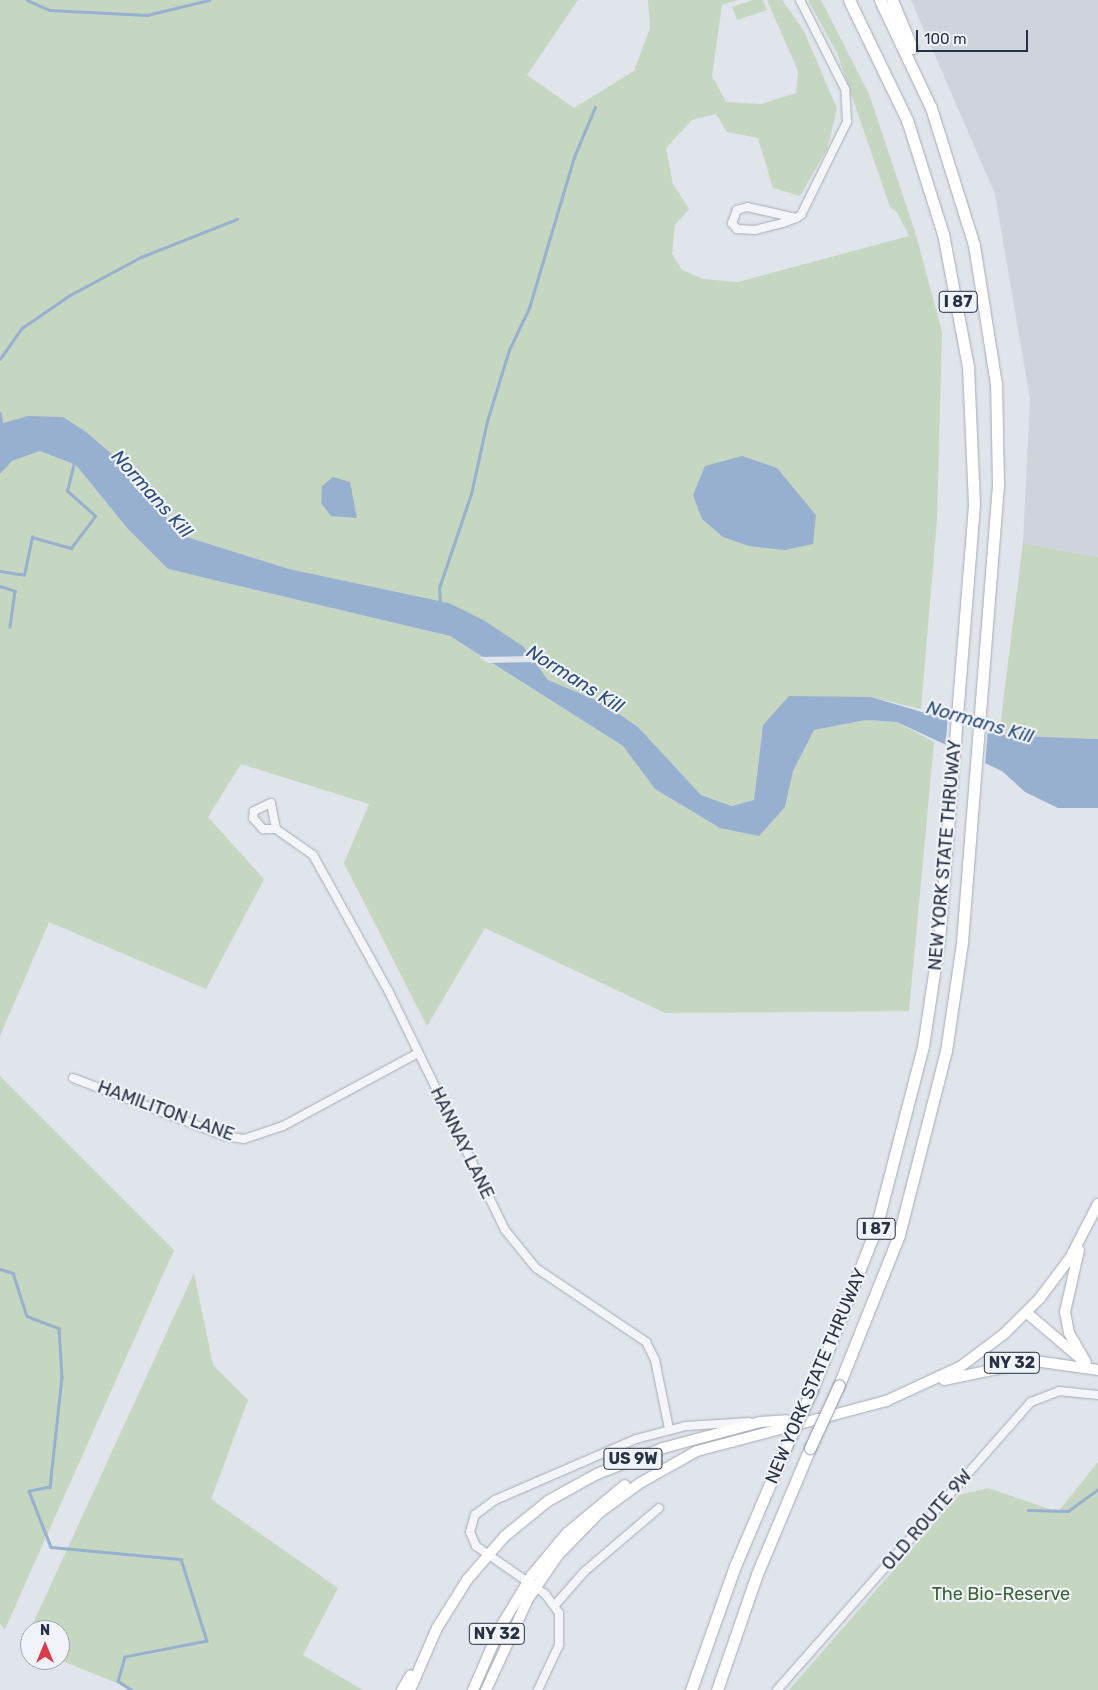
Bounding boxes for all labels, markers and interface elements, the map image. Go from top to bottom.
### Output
scale bar [918,20,1030,52]
text: 100 m [924,30,966,48]
road number: I 87 [938,288,978,316]
water label: Normans Kill [107,445,197,543]
water label: Normans Kill [522,640,628,718]
water label: Normans Kill [924,696,1036,748]
street label: NEW YORK STATE THRUWAY [924,738,966,972]
street label: HAMILITON LANE [95,1076,237,1146]
street label: HANNAY LANE [425,1083,499,1203]
road number: I 87 [856,1216,896,1242]
street label: NEW YORK STATE THRUWAY [760,1264,872,1488]
road number: NY 32 [983,1350,1041,1376]
road number: US 9W [603,1446,663,1472]
street label: OLD ROUTE 9W [877,1465,977,1575]
park label: The Bio-Reserve [932,1583,1070,1605]
north arrow [20,1620,70,1670]
road number: NY 32 [468,1620,526,1648]
text: N [40,1622,50,1639]

